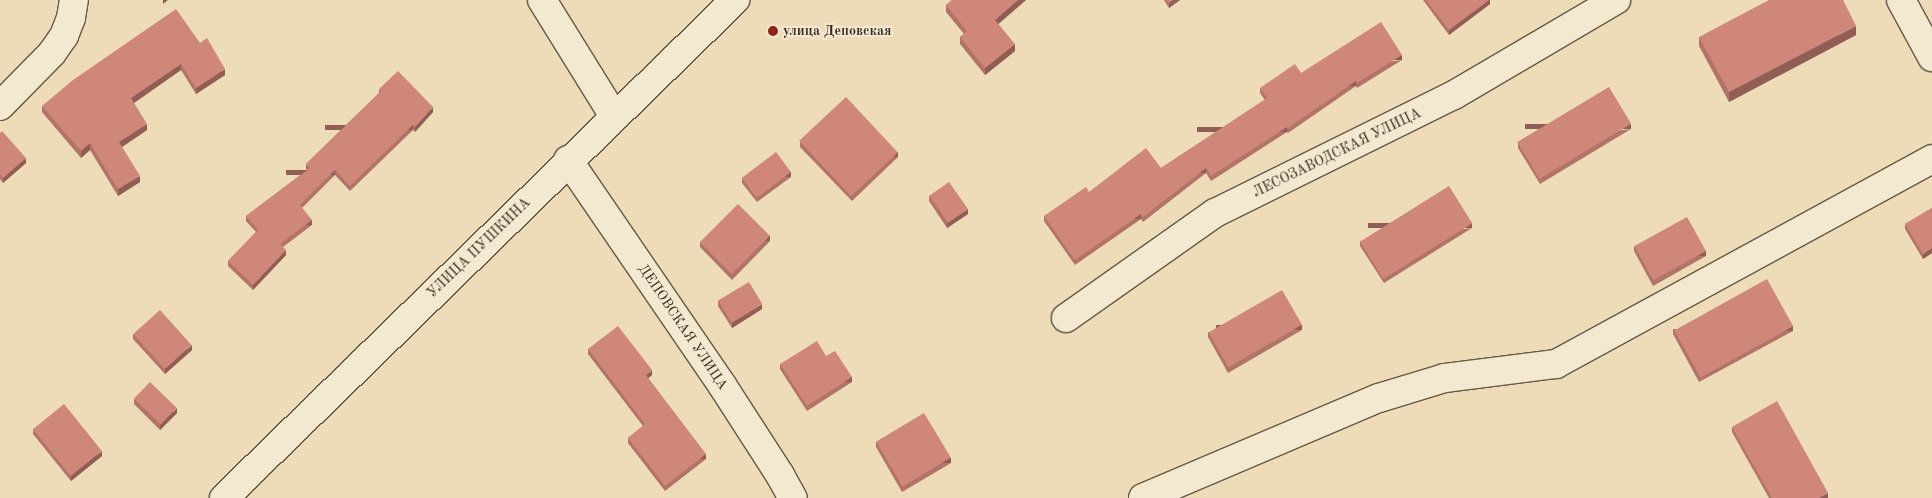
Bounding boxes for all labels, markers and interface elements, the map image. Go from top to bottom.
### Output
place label: улица Деповская [783,23,892,39]
marker: улица Деповская [767,25,779,37]
street label: ЛЕСОЗАВОДСКАЯ УЛИЦА [1250,105,1424,201]
street label: УЛИЦА ПУШКИНА [424,194,534,302]
street label: ДЕПОВСКАЯ УЛИЦА [635,261,731,393]

